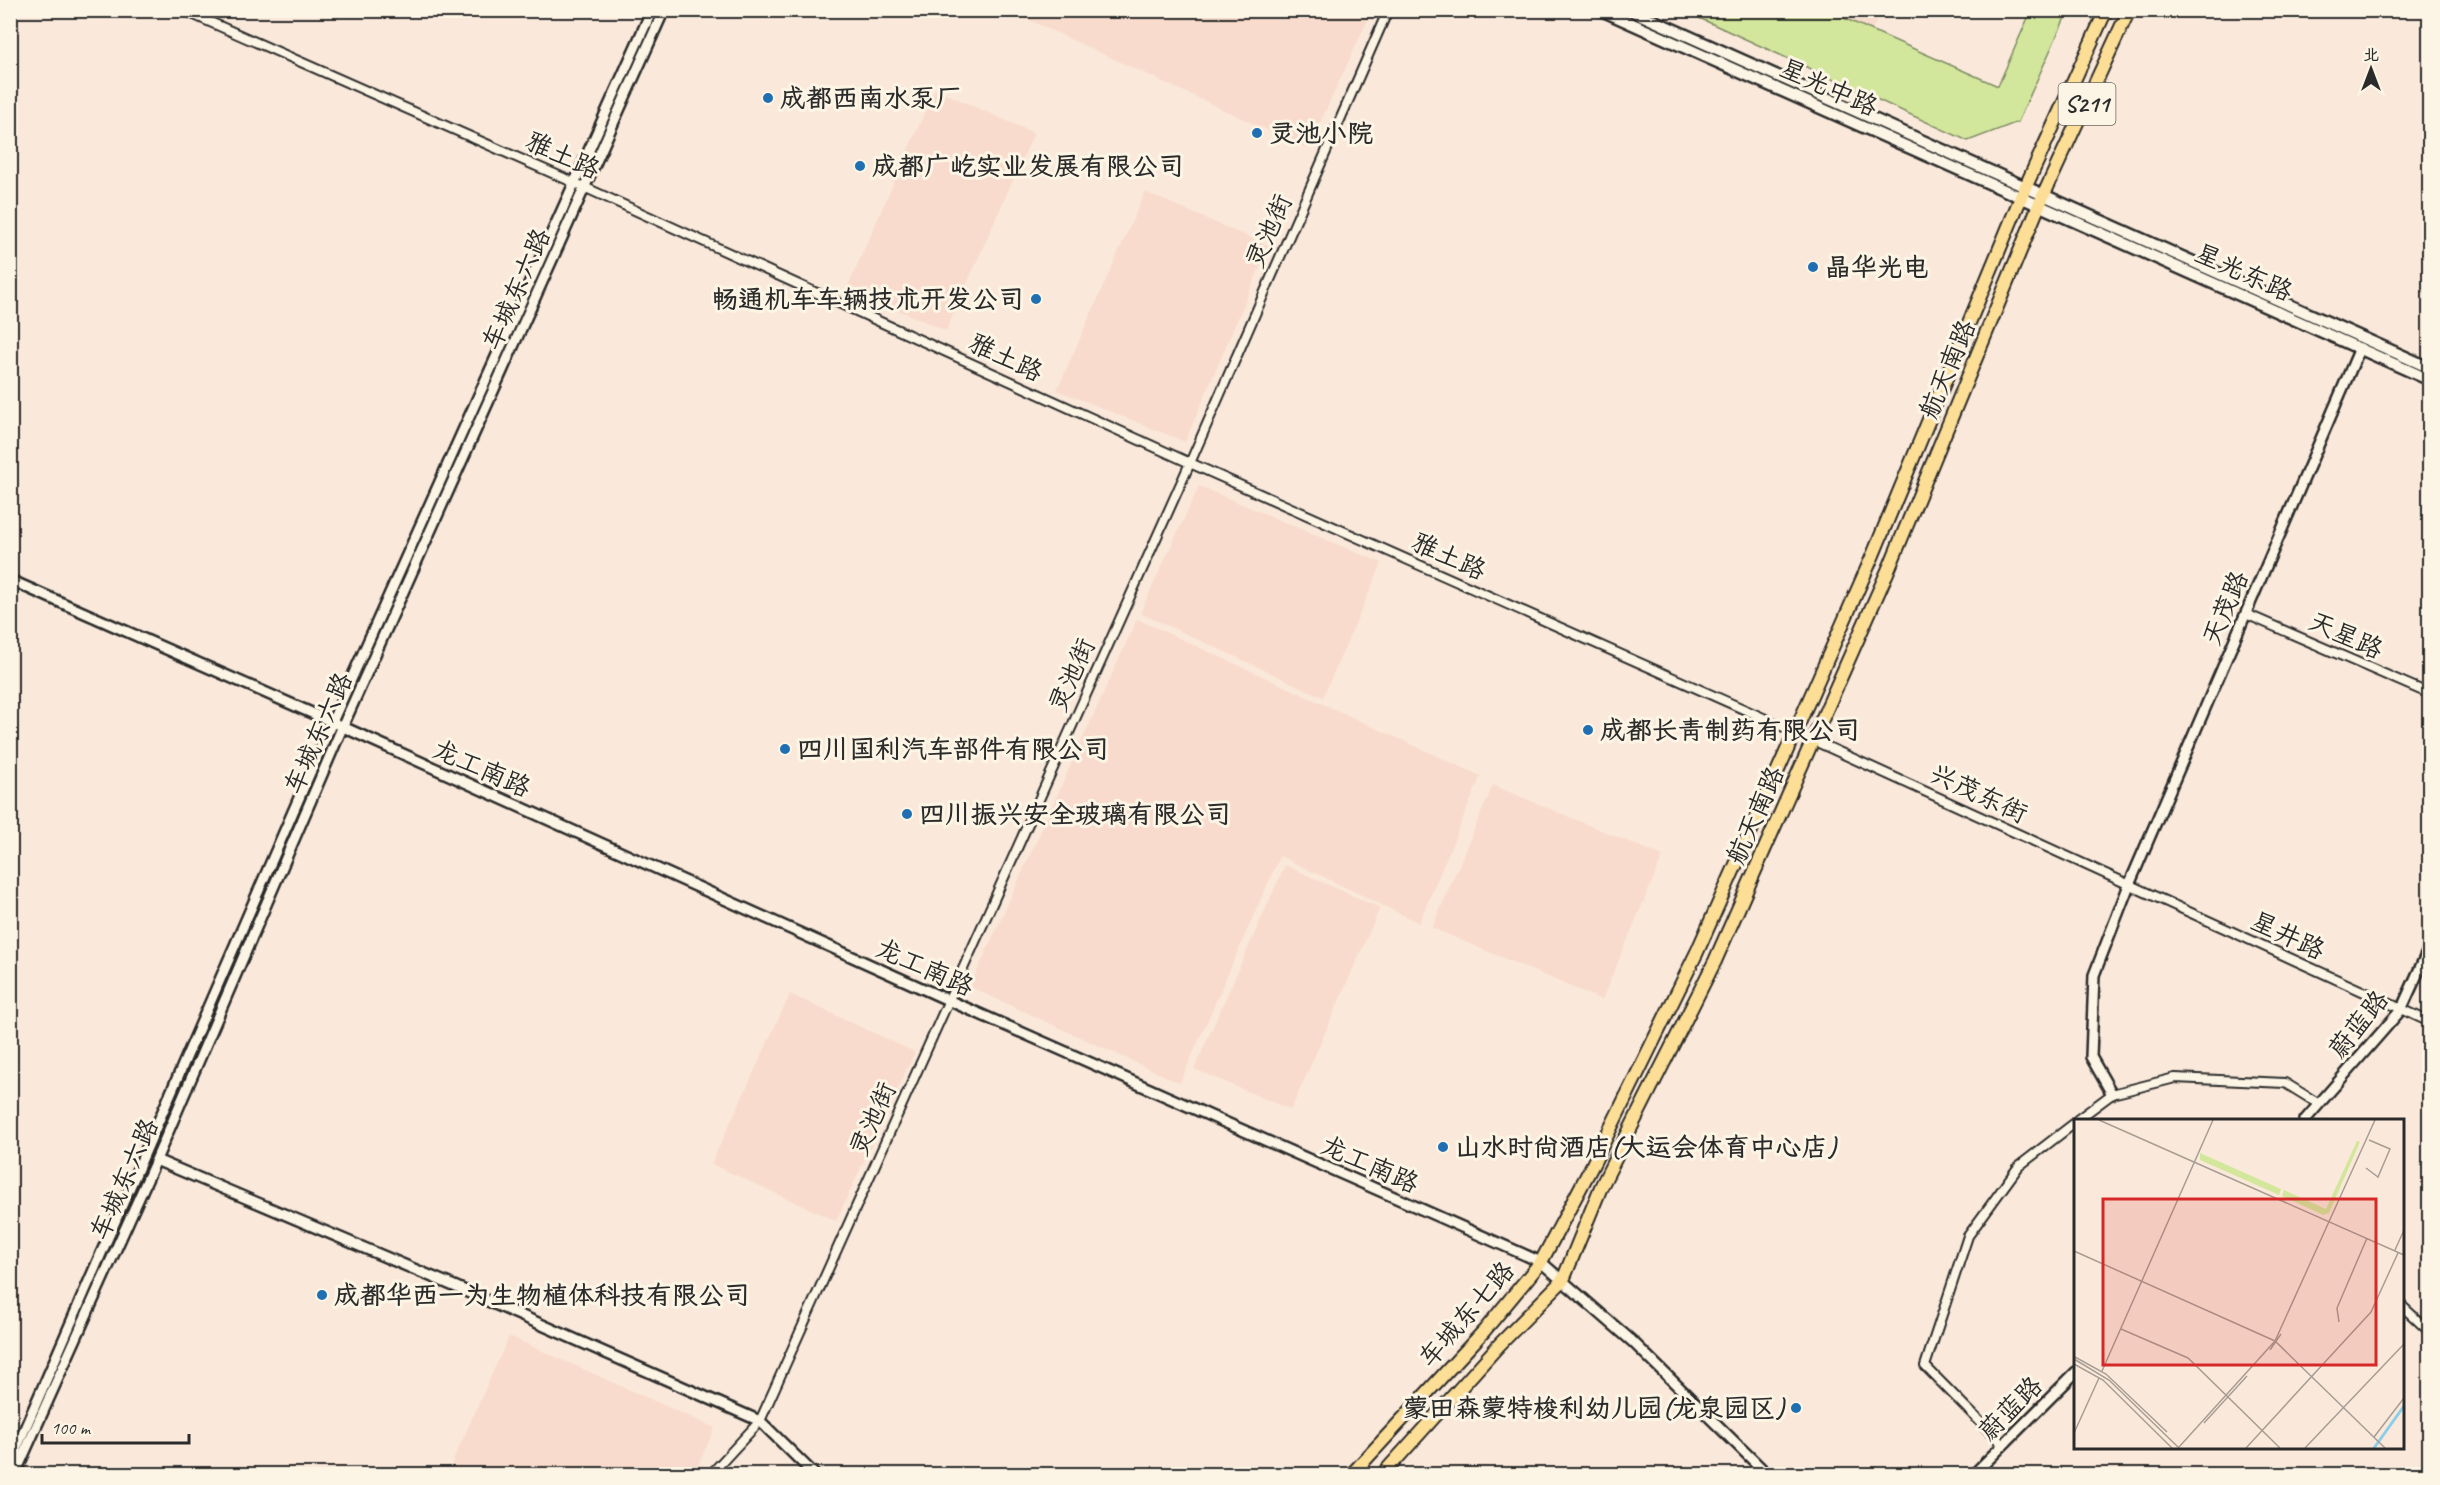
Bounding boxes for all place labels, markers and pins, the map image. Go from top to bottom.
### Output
place label: 成都西南水泵厂 [780,82,962,115]
marker: 成都西南水泵厂 [761,91,775,105]
place label: 灵池小院 [1269,117,1373,150]
marker: 灵池小院 [1250,126,1264,140]
place label: 成都广屹实业发展有限公司 [872,150,1184,183]
marker: 成都广屹实业发展有限公司 [853,159,867,173]
place label: 晶华光电 [1825,251,1929,284]
marker: 晶华光电 [1806,260,1820,274]
place label: 畅通机车车辆技术开发公司 [712,283,1024,316]
marker: 畅通机车车辆技术开发公司 [1029,292,1043,306]
place label: 成都长青制药有限公司 [1600,714,1860,747]
marker: 成都长青制药有限公司 [1581,723,1595,737]
place label: 四川国利汽车部件有限公司 [797,733,1109,766]
marker: 四川国利汽车部件有限公司 [778,742,792,756]
place label: 四川振兴安全玻璃有限公司 [919,798,1231,831]
marker: 四川振兴安全玻璃有限公司 [900,807,914,821]
place label: 山水时尚酒店(大运会体育中心店) [1455,1131,1839,1164]
marker: 山水时尚酒店(大运会体育中心店) [1436,1140,1450,1154]
place label: 成都华西一为生物植体科技有限公司 [334,1279,750,1312]
marker: 成都华西一为生物植体科技有限公司 [315,1288,329,1302]
place label: 蒙田森蒙特梭利幼儿园(龙泉园区) [1403,1392,1786,1425]
marker: 蒙田森蒙特梭利幼儿园(龙泉园区) [1789,1401,1803,1415]

